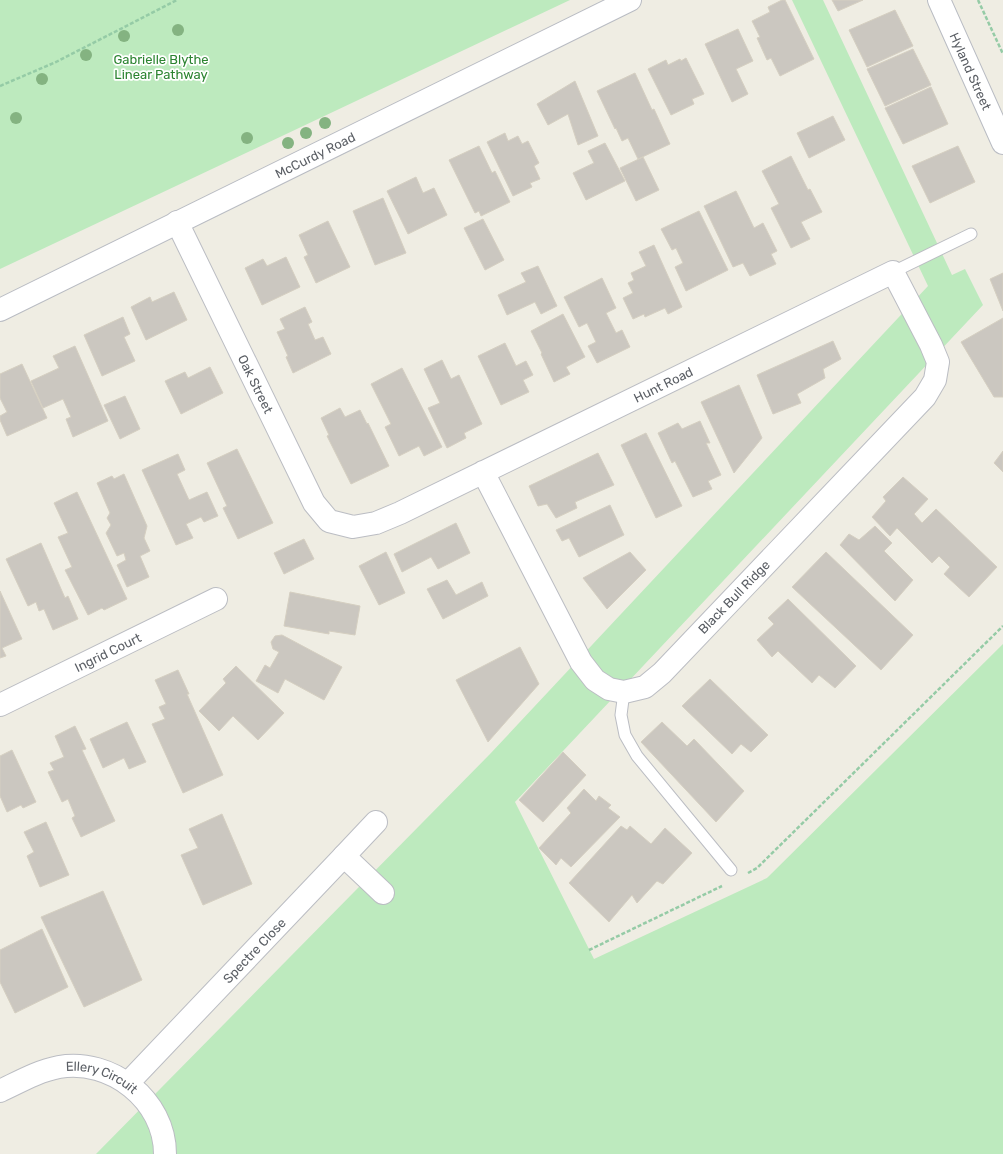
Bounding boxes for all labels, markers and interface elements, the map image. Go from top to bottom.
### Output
street label: Hyland Street [947,30,995,112]
park label: Gabrielle Blythe Linear Pathway [113,52,209,82]
street label: McCurdy Road [272,129,357,181]
street label: Oak Street [235,352,277,416]
street label: Hunt Road [631,364,695,405]
street label: Black Bull Ridge [695,557,774,638]
street label: Ingrid Court [72,629,143,675]
street label: Spectre Close [220,915,289,986]
street label: Ellery Circuit [66,1058,141,1096]

